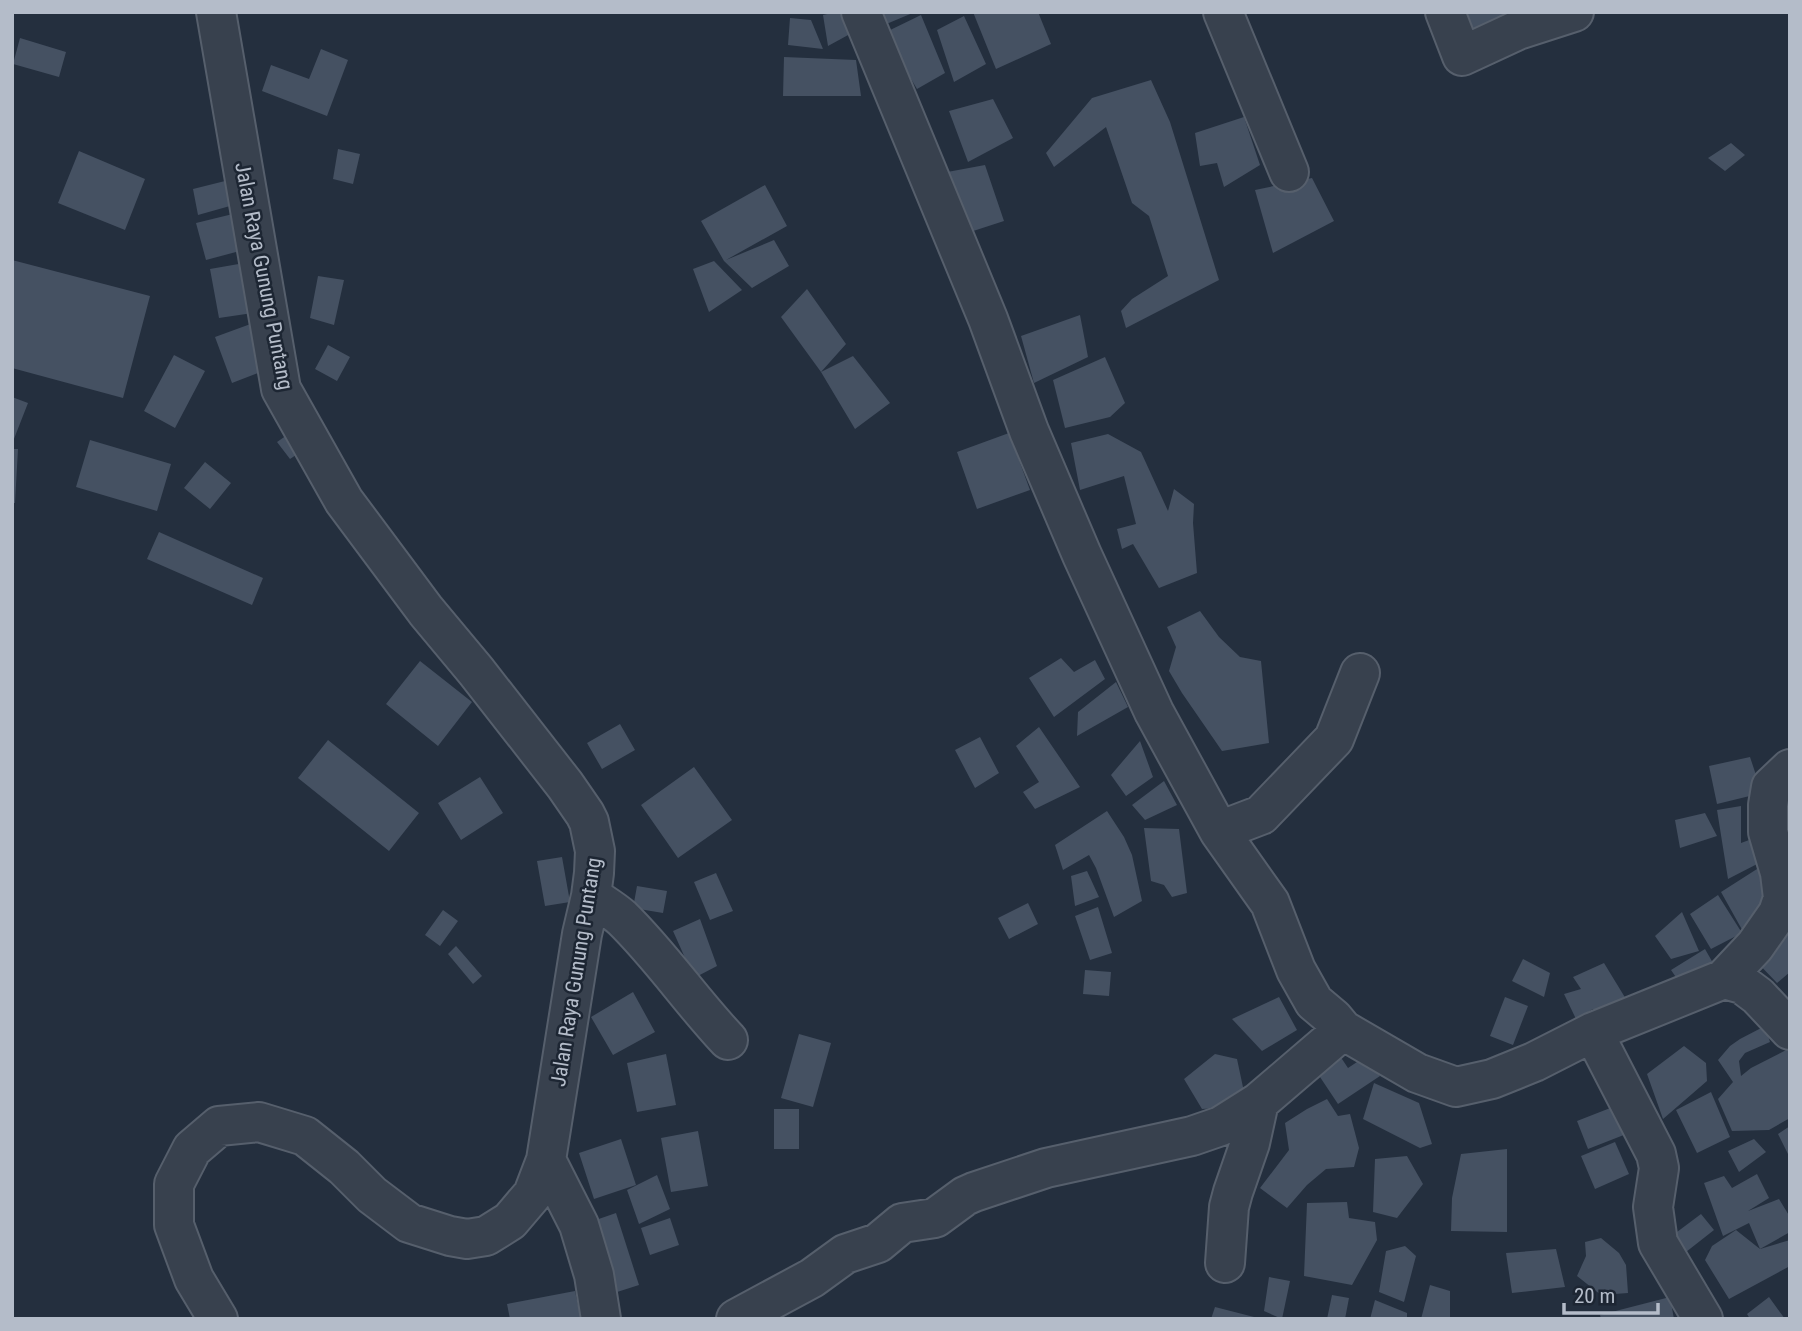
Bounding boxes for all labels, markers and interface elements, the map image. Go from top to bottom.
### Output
street label: Jalan Raya Gunung Puntang [230,160,298,392]
street label: Jalan Raya Gunung Puntang [546,856,606,1088]
scale bar [1564,1272,1658,1316]
text: 20 m [1574,1284,1615,1308]

